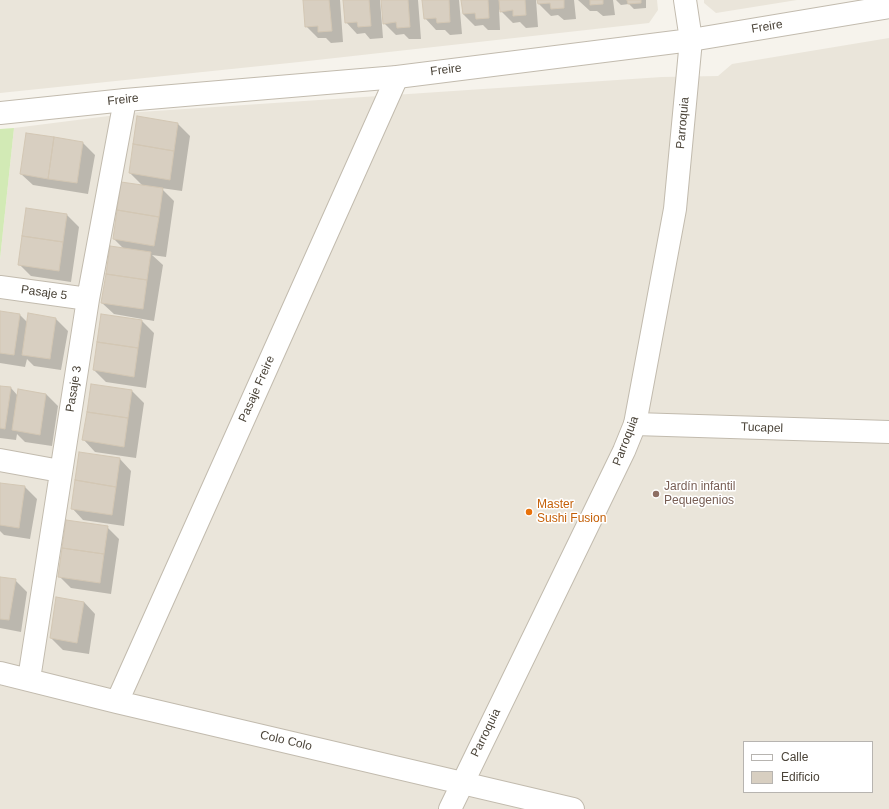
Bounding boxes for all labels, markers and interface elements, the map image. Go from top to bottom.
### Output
street label: Freire [750,17,784,37]
street label: Freire [430,61,462,79]
street label: Freire [107,91,139,109]
street label: Parroquia [674,96,692,150]
street label: Pasaje 5 [20,283,68,303]
street label: Pasaje Freire [236,353,278,425]
street label: Pasaje 3 [63,365,85,413]
street label: Parroquia [610,414,642,468]
street label: Tucapel [741,420,783,436]
place label: Jardín infantil Pequegenios [664,480,735,508]
marker: Jardín infantil Pequegenios [651,489,661,499]
place label: Master Sushi Fusion [537,498,606,526]
marker: Master Sushi Fusion [524,507,534,517]
street label: Parroquia [468,706,504,760]
street label: Colo Colo [259,728,313,754]
legend [743,741,873,793]
text: Calle [781,750,808,764]
text: Edificio [781,770,820,784]

